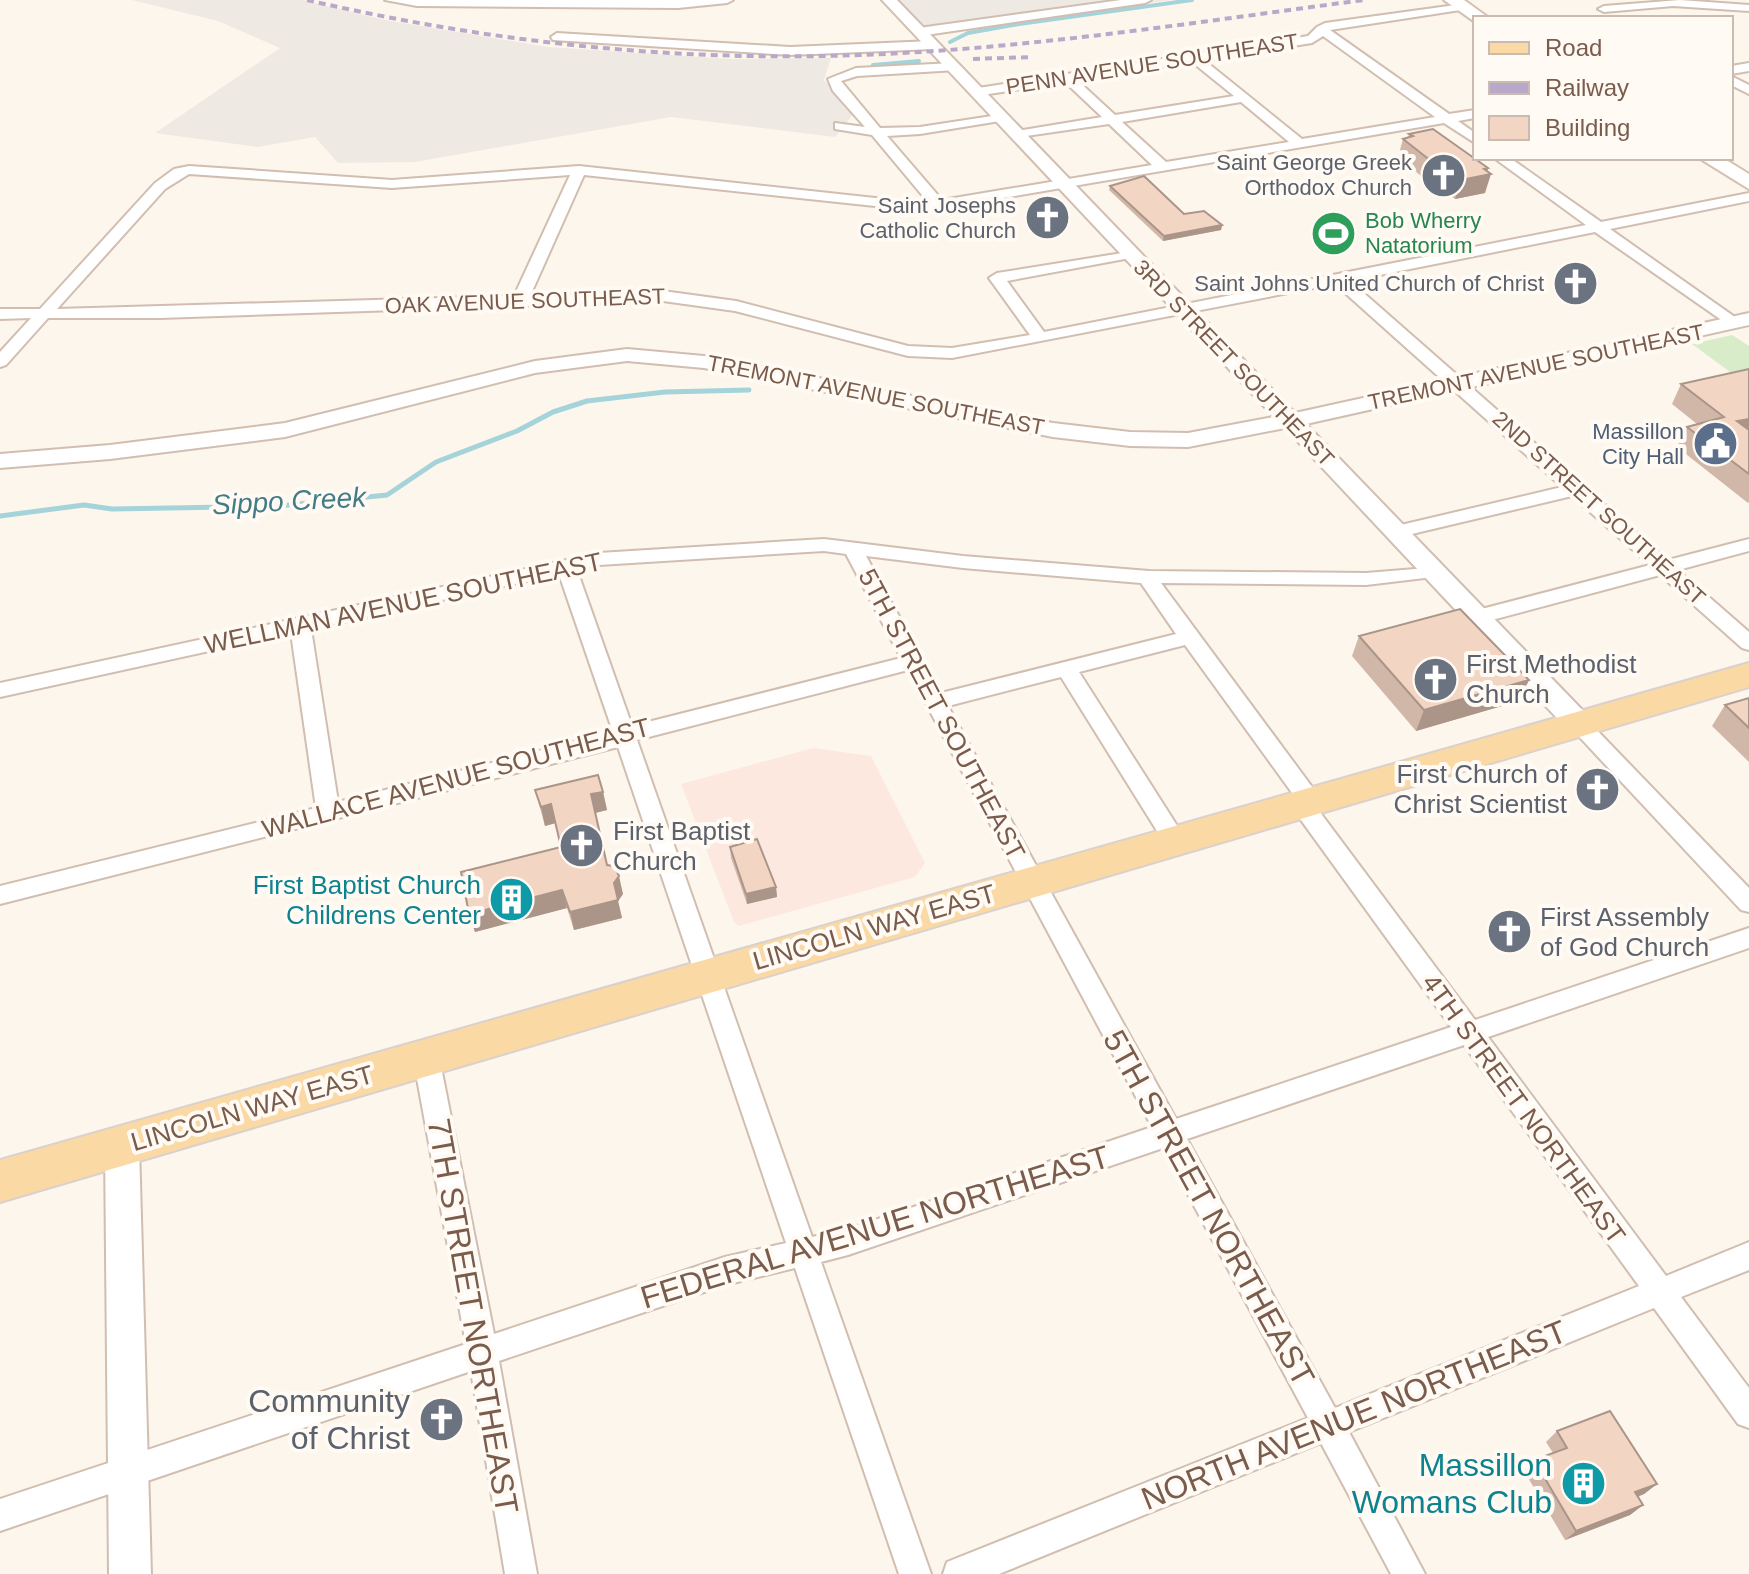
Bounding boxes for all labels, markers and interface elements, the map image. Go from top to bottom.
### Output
legend [1473,16,1733,160]
street label: PENN AVENUE SOUTHEAST [1004,29,1300,99]
text: Road [1545,34,1602,61]
text: Railway [1545,74,1629,101]
text: Building [1545,114,1630,141]
place label: Saint George Greek Orthodox Church [1216,150,1413,200]
church icon: Saint George Greek Orthodox Church [1419,151,1467,199]
place label: Saint Josephs Catholic Church [859,193,1016,243]
church icon: Saint Josephs Catholic Church [1023,194,1071,242]
place label: Bob Wherry Natatorium [1365,208,1481,258]
sports icon: Bob Wherry Natatorium [1310,209,1358,257]
street label: 3RD STREET SOUTHEAST [1129,255,1339,471]
church icon: Saint Johns United Church of Christ [1551,259,1599,307]
place label: Saint Johns United Church of Christ [1194,271,1544,296]
street label: OAK AVENUE SOUTHEAST [384,284,666,318]
street label: TREMONT AVENUE SOUTHEAST [1366,319,1706,415]
street label: TREMONT AVENUE SOUTHEAST [705,350,1047,440]
street label: 2ND STREET SOUTHEAST [1488,406,1710,610]
place label: Massillon City Hall [1592,419,1684,469]
public building icon: Massillon City Hall [1691,420,1739,468]
water label: Sippo Creek [211,481,369,521]
street label: WELLMAN AVENUE SOUTHEAST [202,546,605,660]
street label: 5TH STREET SOUTHEAST [853,564,1031,864]
place label: First Methodist Church [1466,649,1637,709]
church icon: First Methodist Church [1411,655,1459,703]
street label: WALLACE AVENUE SOUTHEAST [259,712,653,844]
place label: First Church of Christ Scientist [1394,759,1568,819]
church icon: First Church of Christ Scientist [1574,765,1622,813]
place label: First Baptist Church [613,816,751,876]
church icon: First Baptist Church [558,822,606,870]
place label: First Baptist Church Childrens Center [253,870,481,930]
building icon: First Baptist Church Childrens Center [488,876,536,924]
street label: LINCOLN WAY EAST [749,878,999,976]
place label: First Assembly of God Church [1540,902,1709,962]
church icon: First Assembly of God Church [1485,908,1533,956]
street label: 4TH STREET NORTHEAST [1416,968,1632,1250]
street label: 5TH STREET NORTHEAST [1096,1024,1322,1392]
street label: LINCOLN WAY EAST [127,1059,377,1157]
street label: 7TH STREET NORTHEAST [420,1116,526,1516]
street label: FEDERAL AVENUE NORTHEAST [636,1138,1114,1316]
street label: NORTH AVENUE NORTHEAST [1136,1313,1572,1517]
place label: Community of Christ [248,1383,410,1456]
church icon: Community of Christ [417,1395,465,1443]
place label: Massillon Womans Club [1352,1447,1552,1520]
building icon: Massillon Womans Club [1559,1459,1607,1507]

